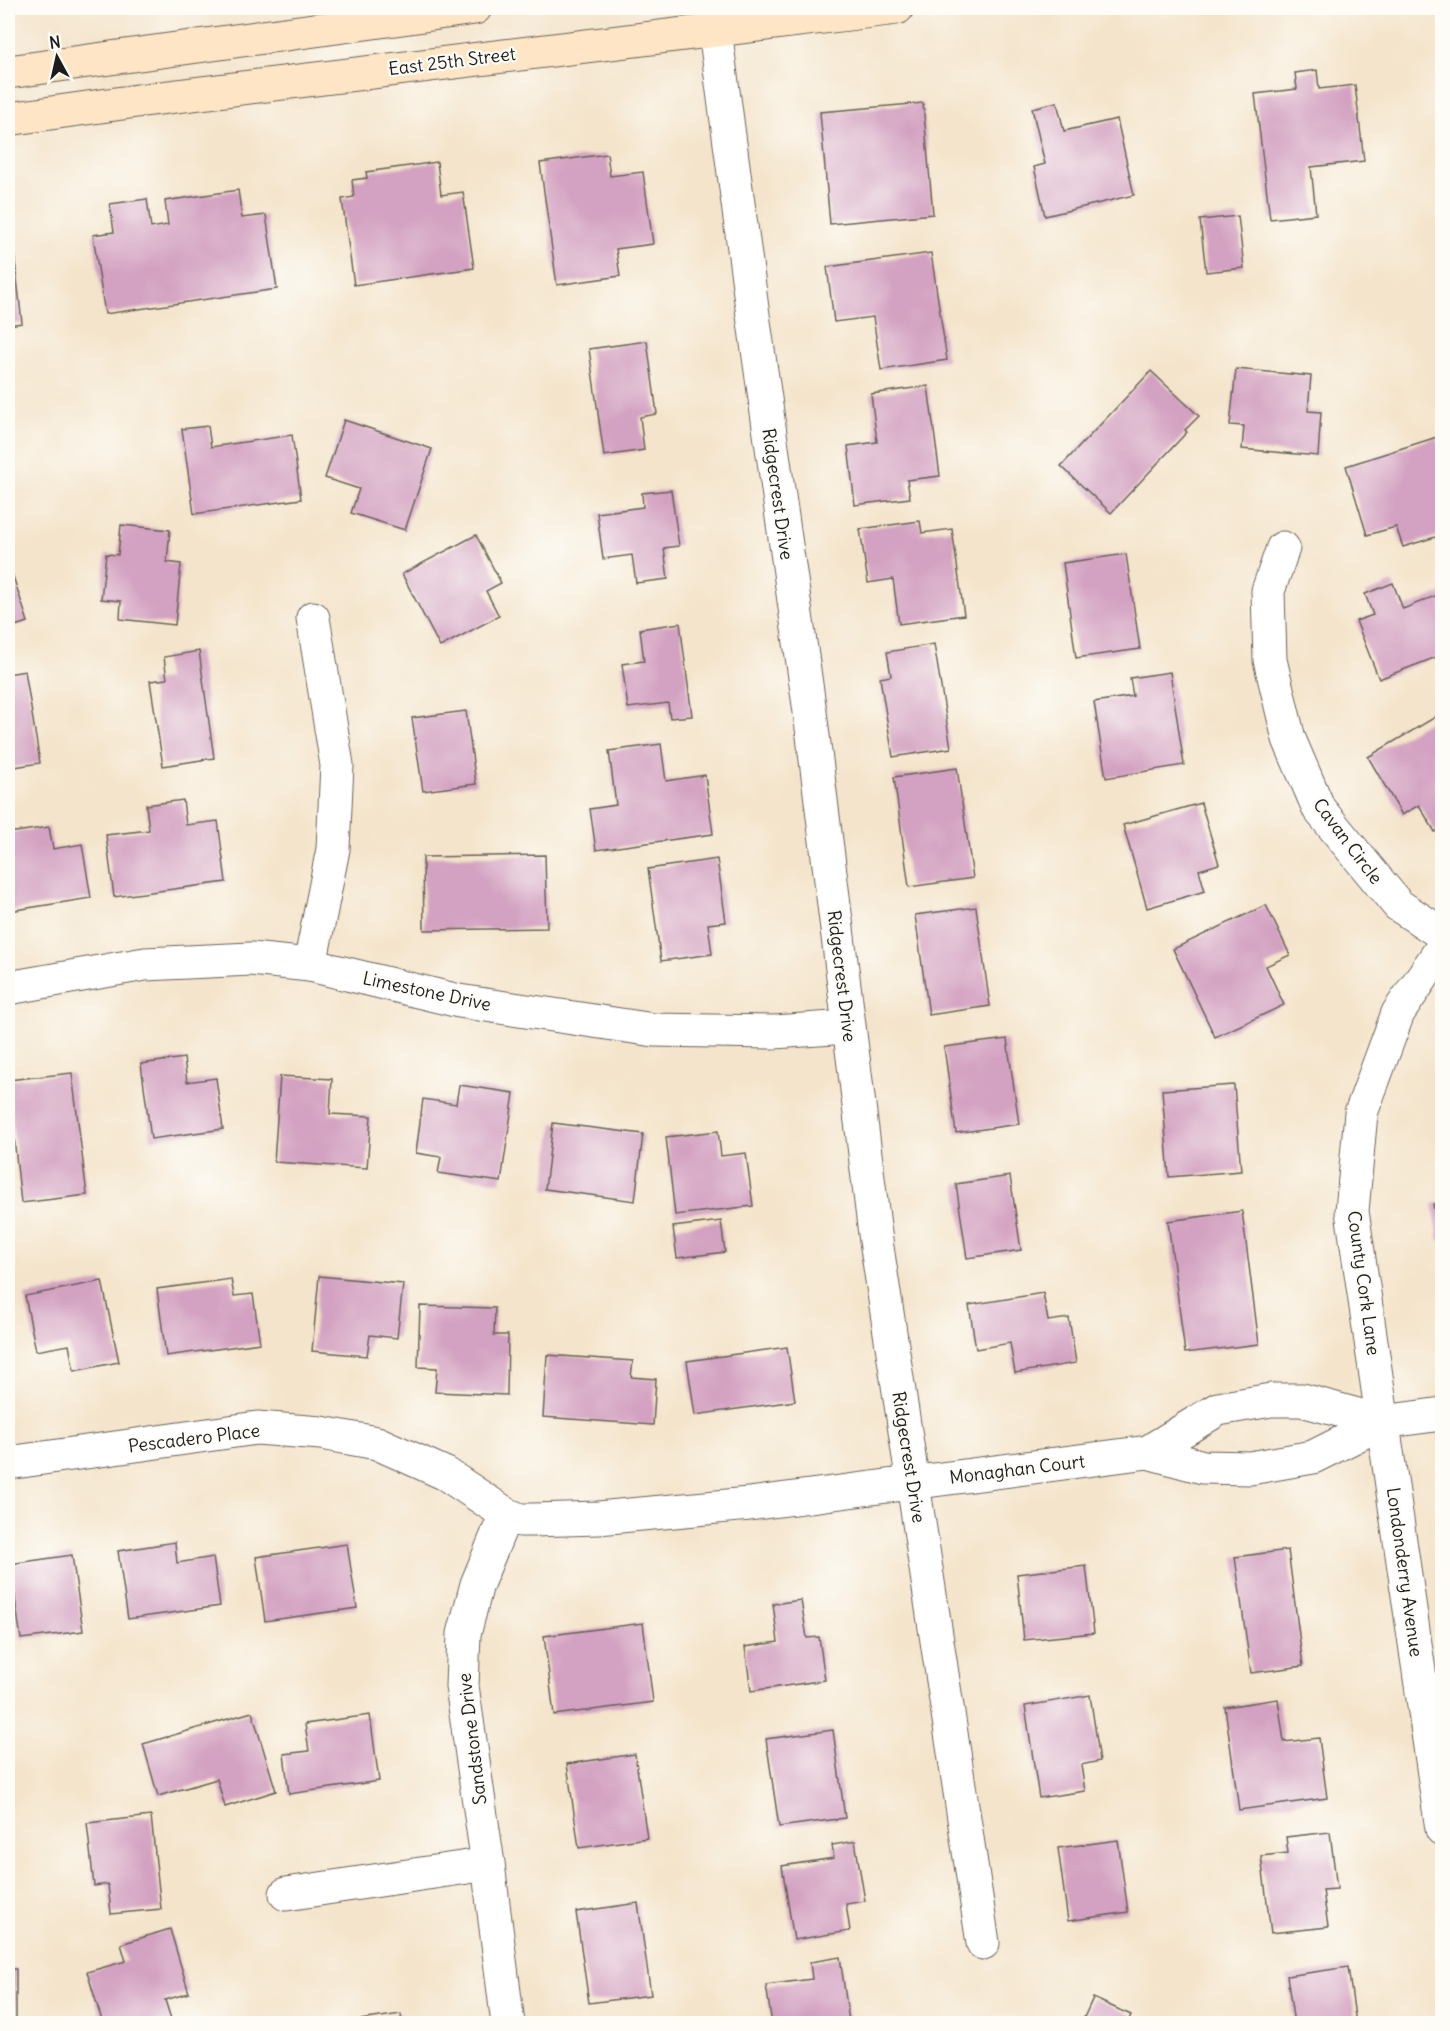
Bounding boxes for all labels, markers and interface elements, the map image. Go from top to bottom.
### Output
north arrow [27,27,87,87]
text: N [48,31,62,53]
street label: East 25th Street [387,42,517,80]
street label: Ridgecrest Drive [757,427,799,561]
street label: Cavan Circle [1308,794,1388,888]
street label: Ridgecrest Drive [823,909,861,1043]
street label: Limestone Drive [361,966,493,1016]
street label: County Cork Lane [1342,1209,1386,1357]
street label: Ridgecrest Drive [887,1390,931,1524]
street label: Pescadero Place [127,1419,261,1457]
street label: Monaghan Court [948,1449,1086,1489]
street label: Londonderry Avenue [1382,1486,1428,1658]
street label: Sandstone Drive [453,1672,491,1806]

